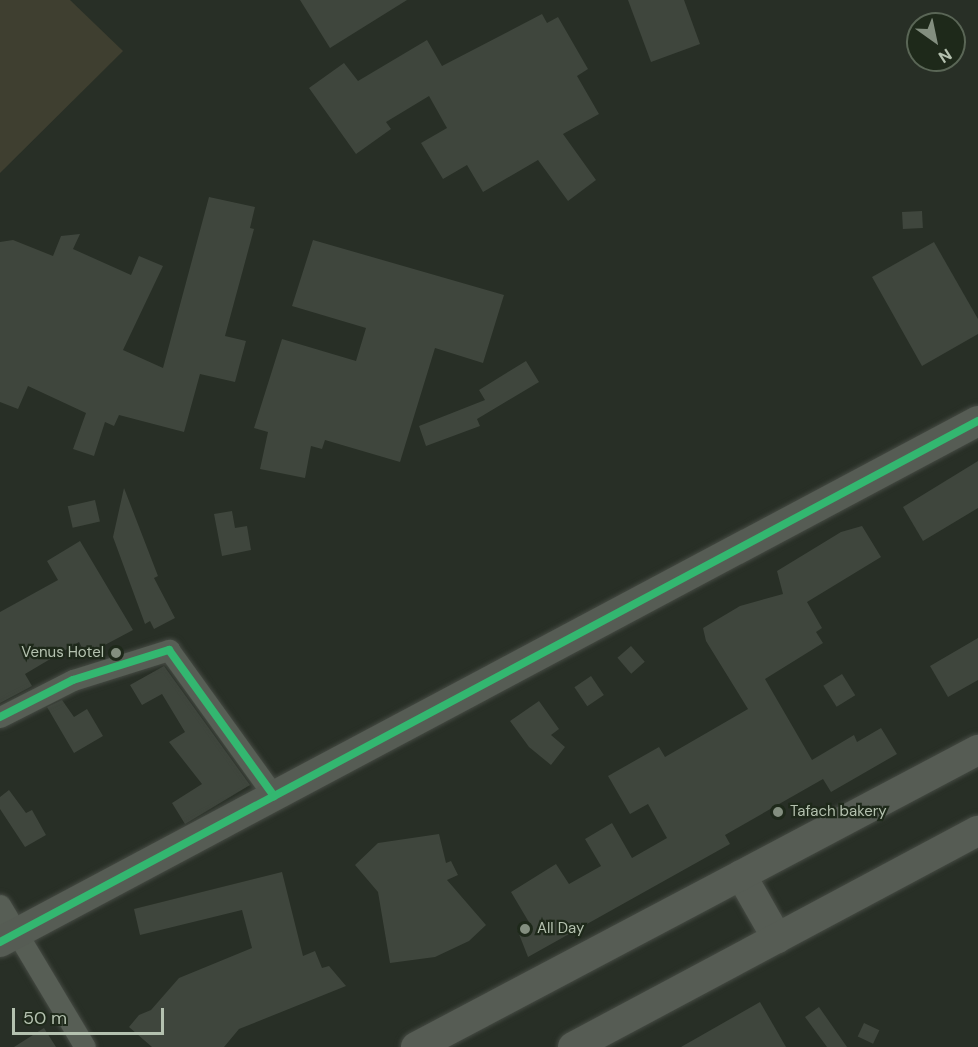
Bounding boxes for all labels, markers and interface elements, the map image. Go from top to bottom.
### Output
north arrow [906,12,966,72]
text: N [934,44,956,68]
place label: Venus Hotel [21,644,104,662]
marker: Venus Hotel [109,646,123,660]
place label: Tafach bakery [790,803,887,821]
marker: Tafach bakery [771,805,785,819]
place label: All Day [537,920,584,938]
marker: All Day [518,922,532,936]
scale bar [15,996,166,1034]
text: 50 m [23,1006,67,1030]

